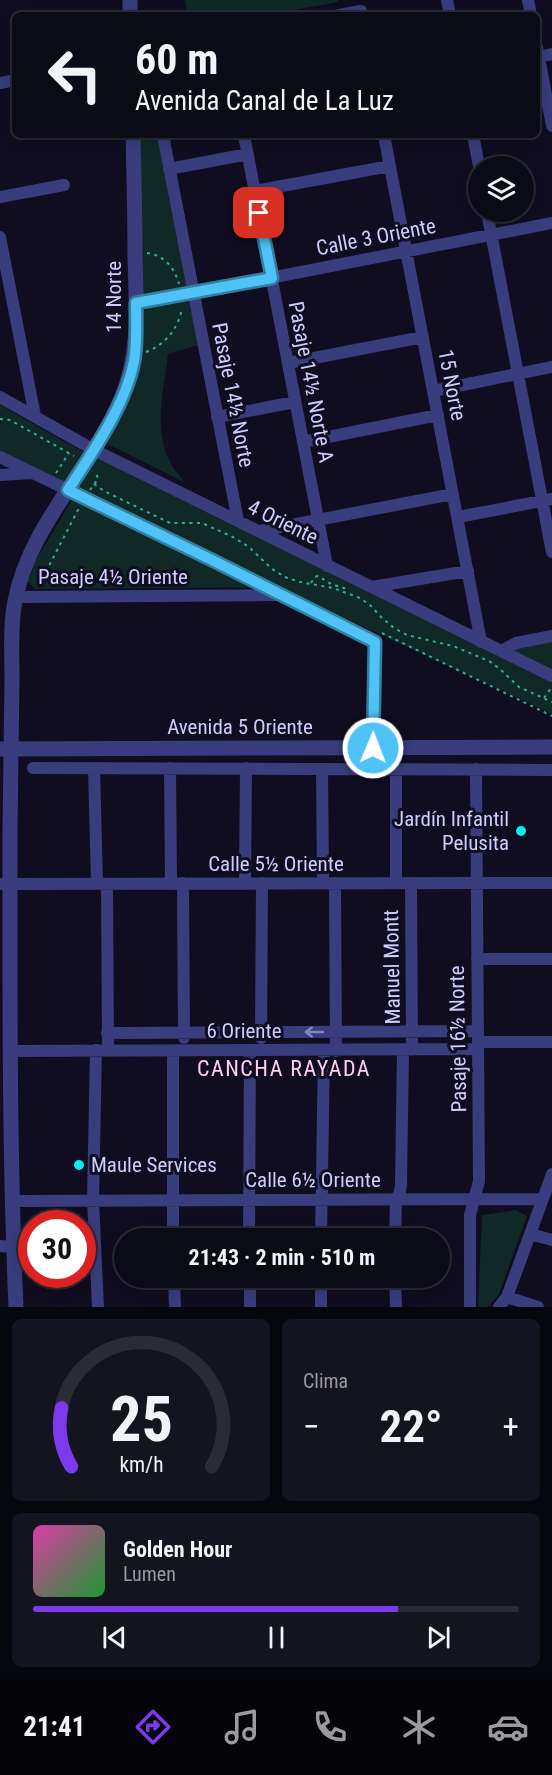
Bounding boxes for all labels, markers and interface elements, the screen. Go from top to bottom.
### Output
text: 60 m [135,35,218,84]
icon: left [36,36,114,114]
text: Avenida Canal de La Luz [135,85,394,117]
map controls [468,156,534,222]
button: layers [468,156,534,222]
pin [233,187,284,238]
icon: arrive [242,196,275,229]
street label: Calle 3 Oriente [314,214,438,260]
street label: 14 Norte [102,261,126,333]
street label: Pasaje 14½ Norte A [284,299,338,465]
street label: Pasaje 14½ Norte [207,321,259,470]
street label: 15 Norte [433,347,471,423]
street label: 4 Oriente [244,495,322,549]
street label: Pasaje 4½ Oriente [38,565,188,589]
street label: Avenida 5 Oriente [167,715,313,739]
position arrow [341,716,405,780]
place label: Jardín Infantil Pelusita [394,807,509,855]
marker: Jardín Infantil Pelusita [514,824,528,838]
street label: Calle 5½ Oriente [208,852,344,876]
street label: Manuel Montt [379,909,405,1025]
street label: Pasaje 16½ Norte [445,965,471,1113]
street label: 6 Oriente [206,1019,282,1043]
one-way arrow [305,1026,325,1038]
district label: CANCHA RAYADA [197,1056,371,1081]
place label: Maule Services [91,1153,217,1177]
marker: Maule Services [72,1158,86,1172]
street label: Calle 6½ Oriente [245,1168,381,1192]
speed limit sign: 30 [18,1210,96,1288]
text: 21:43 · 2 min · 510 m [189,1245,375,1270]
text: Clima [303,1369,348,1393]
text: 25 [109,1383,173,1456]
text: 22° [380,1400,443,1453]
text: − [303,1407,320,1446]
text: + [503,1407,519,1446]
text: km/h [119,1452,163,1477]
text: Golden Hour [123,1537,232,1562]
text: Lumen [123,1562,176,1586]
icon: previous [98,1621,131,1654]
icon: pause [260,1621,293,1654]
icon: next [422,1621,455,1654]
icon: directions [132,1706,174,1748]
icon: music [221,1706,263,1748]
icon: phone [309,1706,351,1748]
icon: climate [398,1706,440,1748]
icon: car [487,1706,529,1748]
text: 21:41 [23,1711,85,1743]

